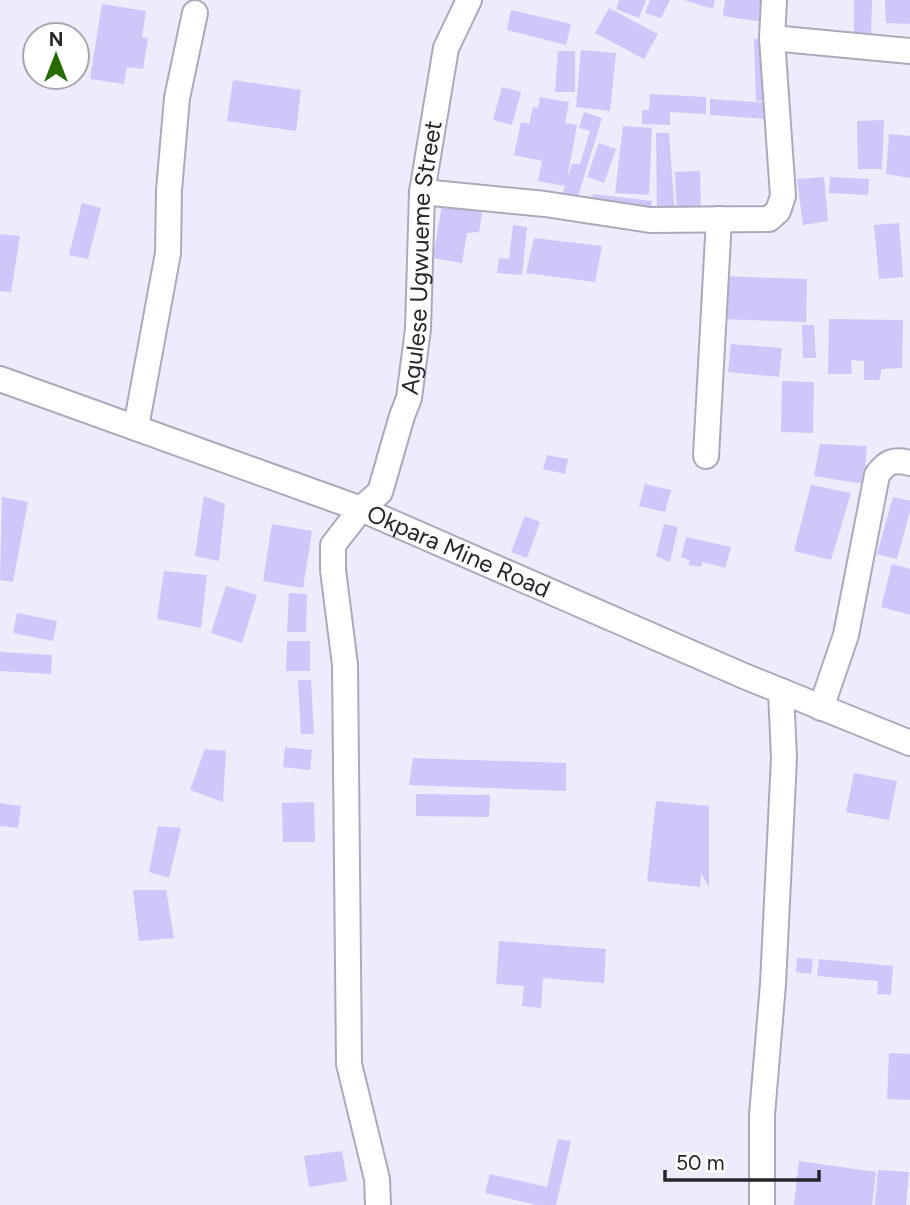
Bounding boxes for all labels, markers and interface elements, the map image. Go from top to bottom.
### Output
north arrow [21,21,91,91]
text: N [49,28,63,51]
street label: Agulese Ugwueme Street [395,118,448,396]
street label: Okpara Mine Road [363,498,555,604]
scale bar [665,1138,819,1182]
text: 50 m [676,1150,725,1175]

